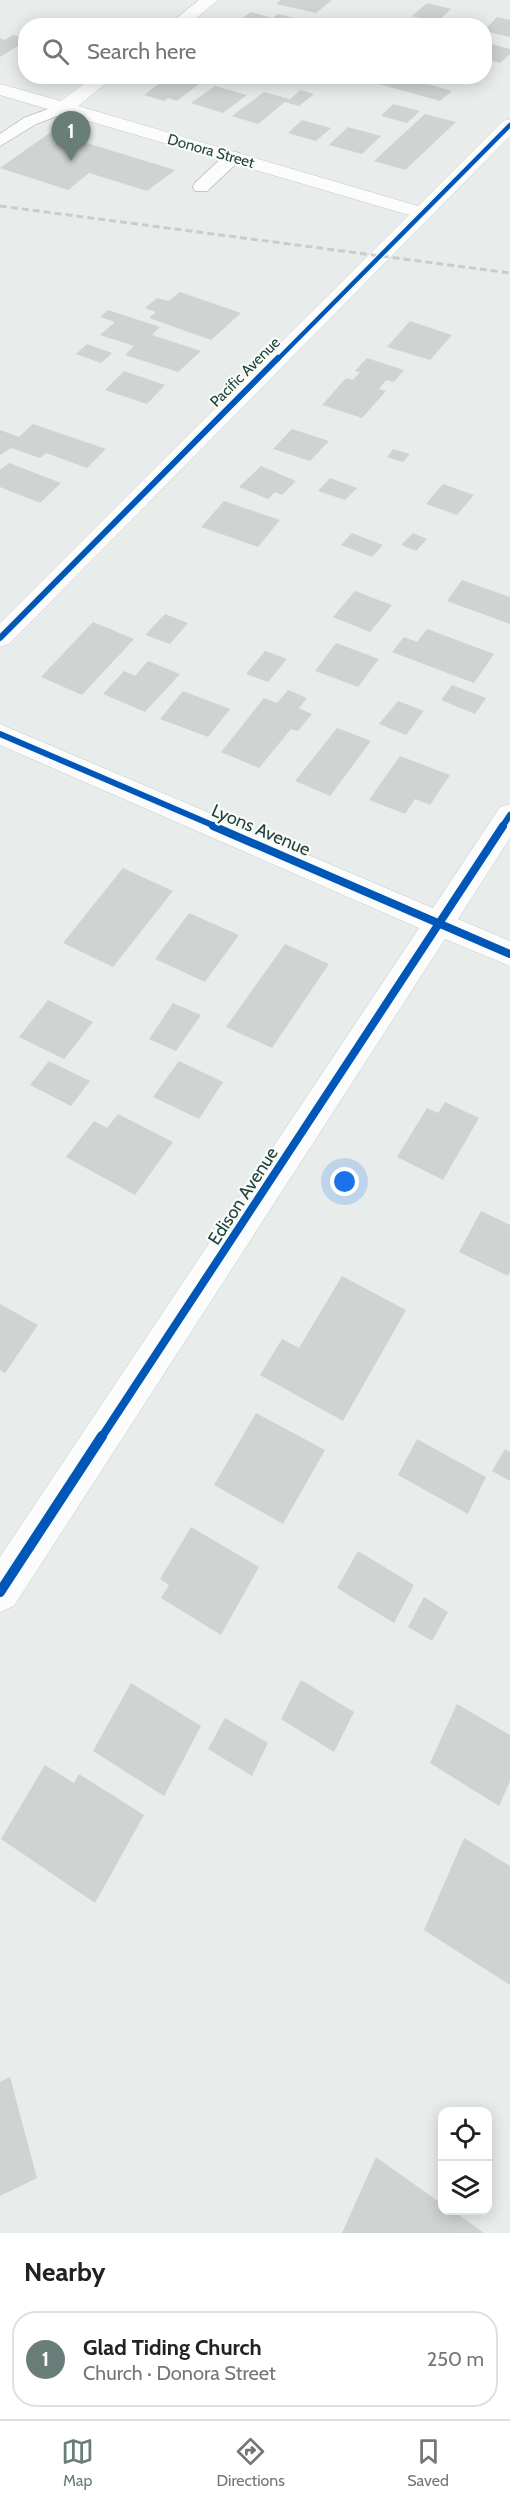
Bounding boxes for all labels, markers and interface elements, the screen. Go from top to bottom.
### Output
search box [18,18,492,84]
icon: search [39,35,72,68]
text: Search here [87,38,196,65]
pin: 1 [52,112,90,161]
street label: Donora Street [166,130,256,172]
street label: Pacific Avenue [206,333,284,411]
street label: Lyons Avenue [208,799,314,861]
street label: Edison Avenue [203,1143,283,1249]
your location [330,1167,359,1196]
map controls [438,2107,492,2215]
button: locate [438,2107,492,2161]
button: layers [438,2161,492,2215]
text: Nearby [24,2256,105,2288]
text: Glad Tiding Church [83,2334,262,2361]
text: 1 [42,2347,49,2371]
text: 250 m [427,2347,484,2371]
text: Church · Donora Street [83,2361,276,2385]
tab: Map [61,2435,94,2490]
tab: Directions [217,2435,285,2490]
tab: Saved [407,2435,449,2490]

